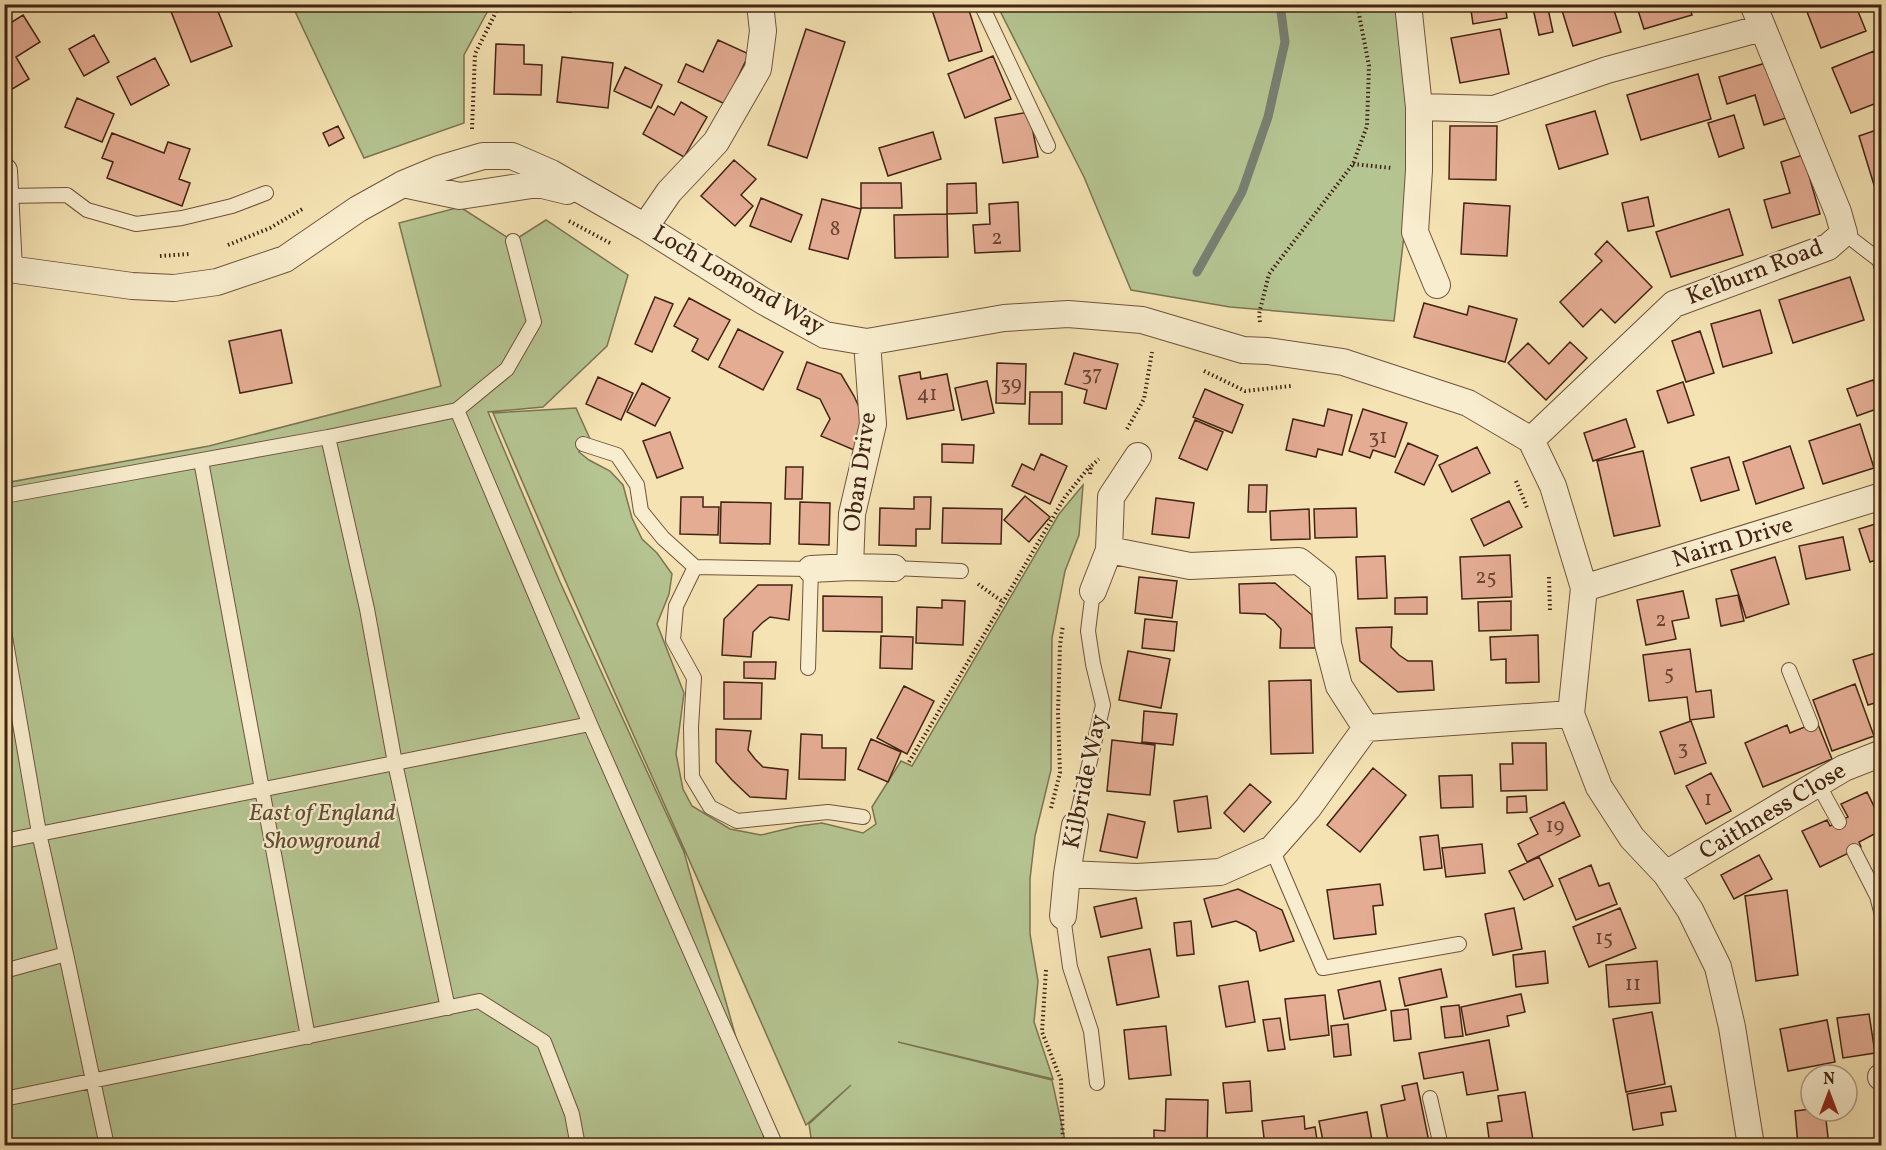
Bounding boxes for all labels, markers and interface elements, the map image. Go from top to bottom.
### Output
house number: 8 [830,215,840,244]
street label: Loch Lomond Way [645,218,831,344]
house number: 2 [991,224,1003,253]
street label: Kelburn Road [1682,231,1828,315]
house number: 37 [1082,360,1102,389]
house number: 39 [1000,370,1022,399]
house number: 41 [917,380,937,409]
street label: Oban Drive [836,410,886,534]
house number: 31 [1369,423,1387,452]
street label: Nairn Drive [1668,509,1798,577]
house number: 25 [1475,563,1497,592]
house number: 2 [1655,606,1667,635]
house number: 5 [1664,659,1674,688]
street label: Kilbride Way [1055,712,1117,852]
house number: 3 [1678,734,1688,763]
street label: Caithness Close [1693,755,1853,869]
house number: 1 [1704,785,1712,814]
park label: East of England Showground [249,797,396,859]
house number: 19 [1545,812,1565,841]
house number: 15 [1595,924,1613,953]
house number: 11 [1625,970,1641,999]
north arrow [1799,1063,1859,1123]
text: N [1823,1069,1835,1091]

